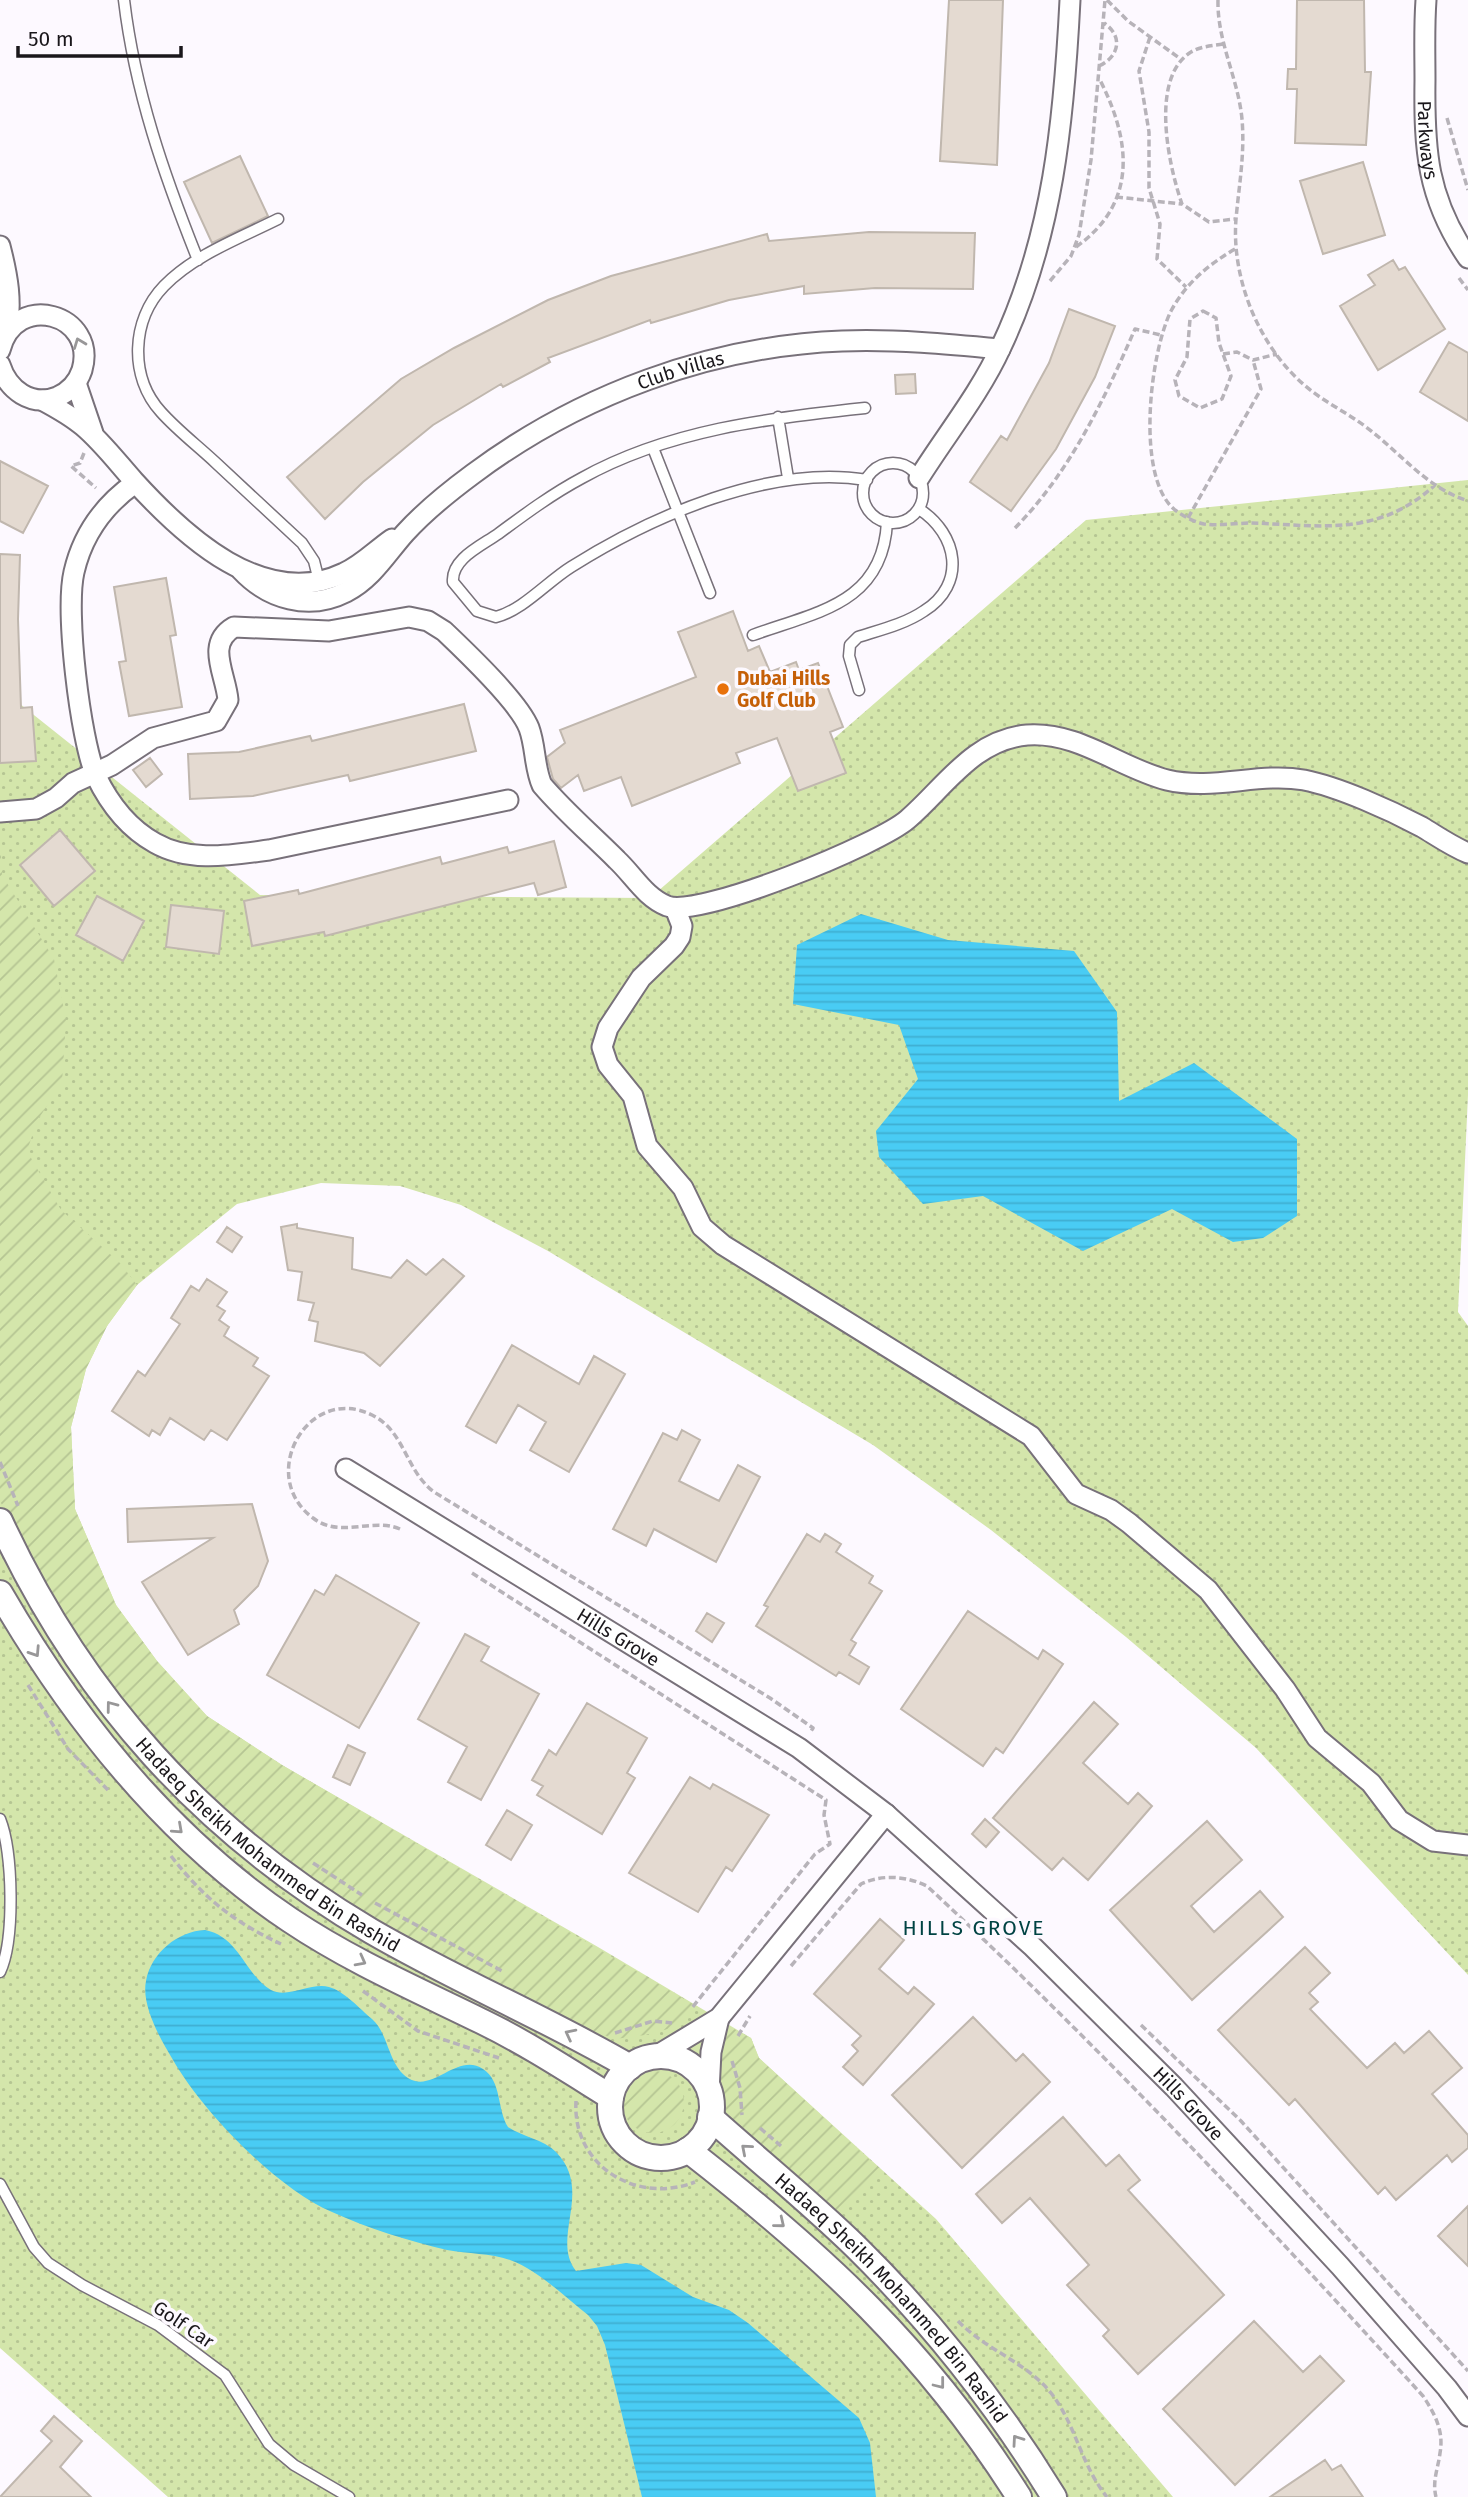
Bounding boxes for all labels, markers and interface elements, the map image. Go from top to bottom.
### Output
scale bar [18,14,180,58]
text: 50 m [28,26,74,52]
street label: Parkways [1413,100,1443,182]
one-way arrow [74,337,88,349]
street label: Club Villas [634,346,726,395]
place label: Dubai Hills Golf Club [737,667,830,712]
marker: Dubai Hills Golf Club [715,681,731,697]
street label: Hills Grove [573,1603,664,1671]
one-way arrow [27,1644,40,1657]
one-way arrow [106,1701,119,1714]
street label: Hadaeq Sheikh Mohammed Bin Rashid [131,1733,404,1957]
one-way arrow [170,1820,183,1833]
district label: HILLS GROVE [902,1915,1046,1941]
one-way arrow [354,1953,367,1967]
one-way arrow [565,2029,577,2042]
street label: Hills Grove [1148,2062,1228,2145]
one-way arrow [741,2145,754,2157]
street label: Hadaeq Sheikh Mohammed Bin Rashid [770,2168,1012,2427]
one-way arrow [771,2215,784,2227]
street label: Golf Car [149,2296,219,2353]
one-way arrow [931,2377,944,2389]
one-way arrow [1012,2434,1025,2447]

